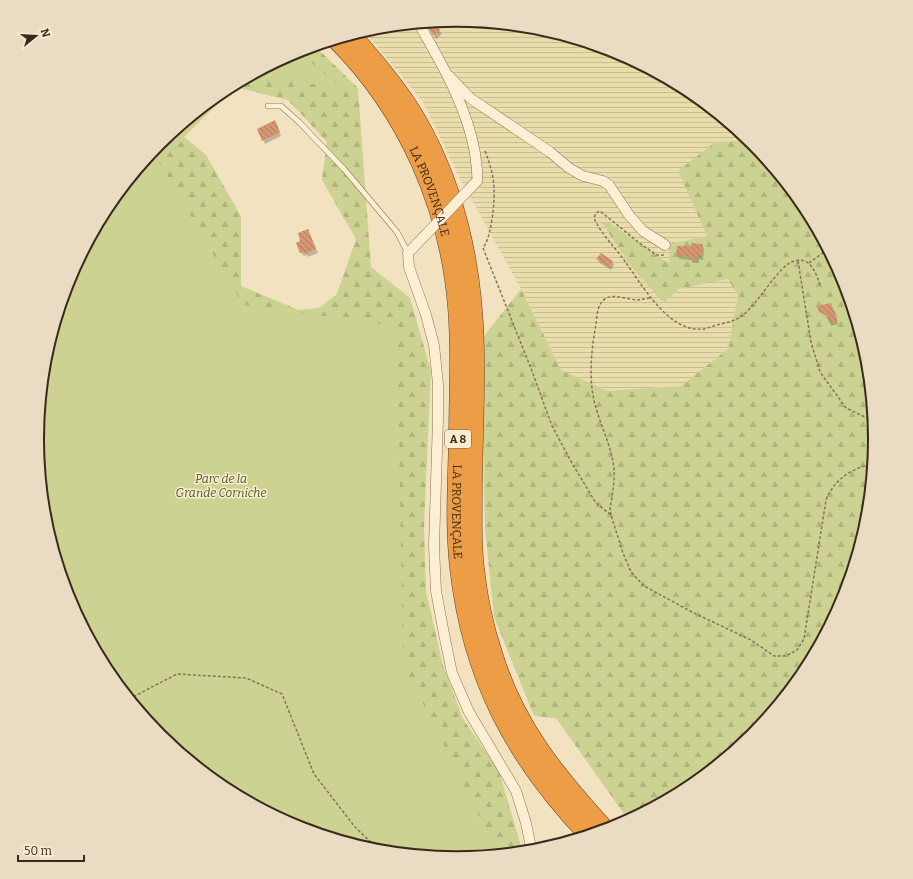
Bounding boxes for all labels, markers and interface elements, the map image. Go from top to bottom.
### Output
north arrow [16,16,56,56]
text: N [38,27,53,40]
street label: LA PROVENÇALE [407,144,452,238]
road number: A 8 [445,430,471,448]
street label: LA PROVENÇALE [449,464,465,560]
park label: Parc de la Grande Corniche [176,472,266,500]
scale bar [18,837,84,863]
text: 50 m [24,844,53,858]

